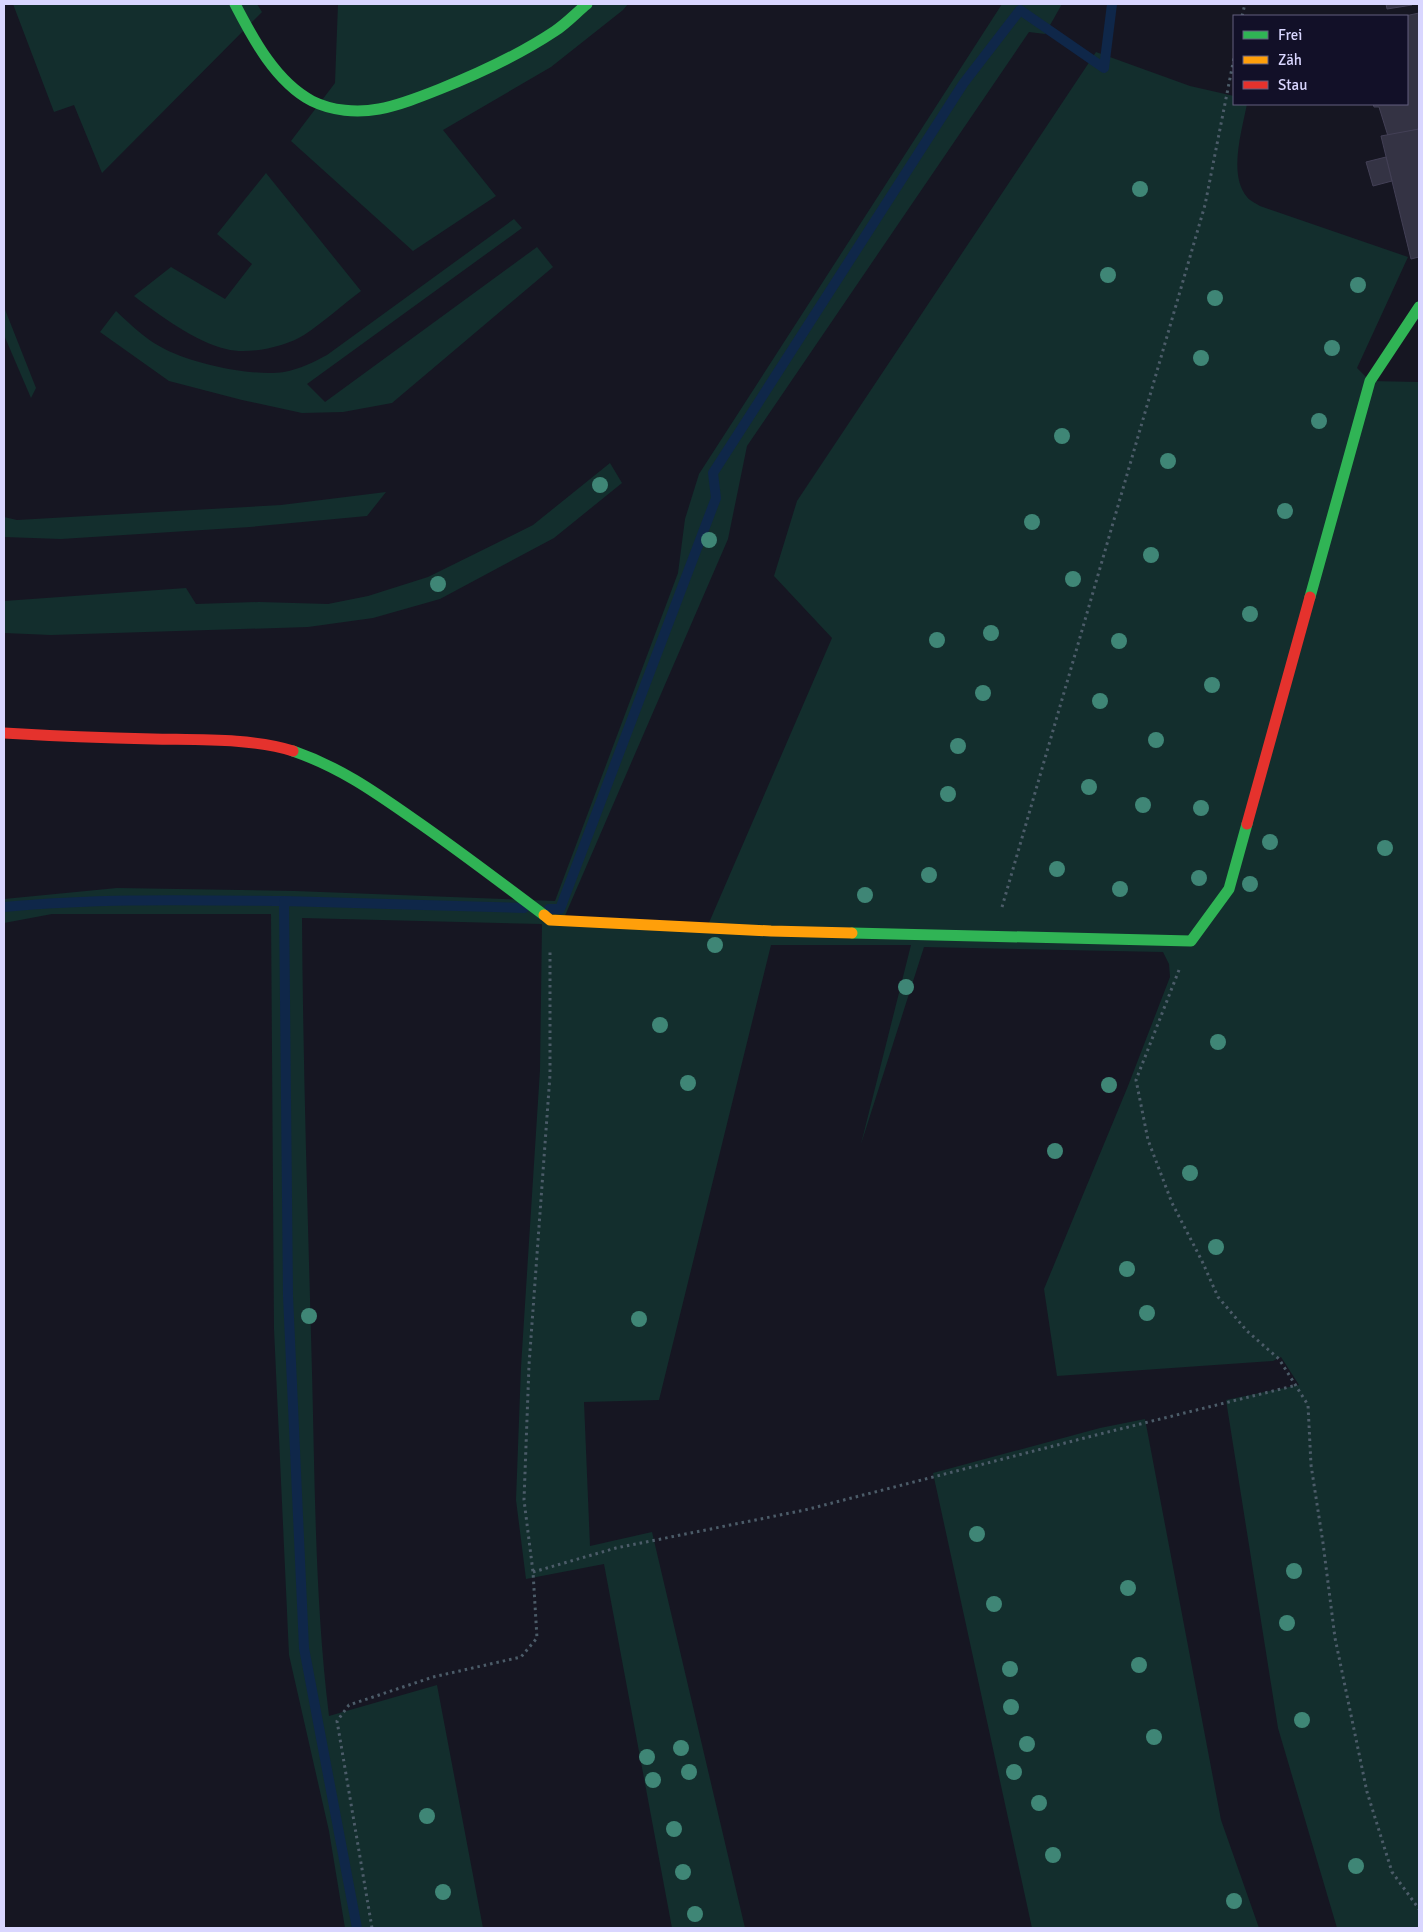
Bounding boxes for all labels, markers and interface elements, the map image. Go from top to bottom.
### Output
legend [1233,15,1408,105]
text: Frei [1278,26,1302,44]
text: Zäh [1278,51,1302,69]
text: Stau [1278,76,1307,94]

